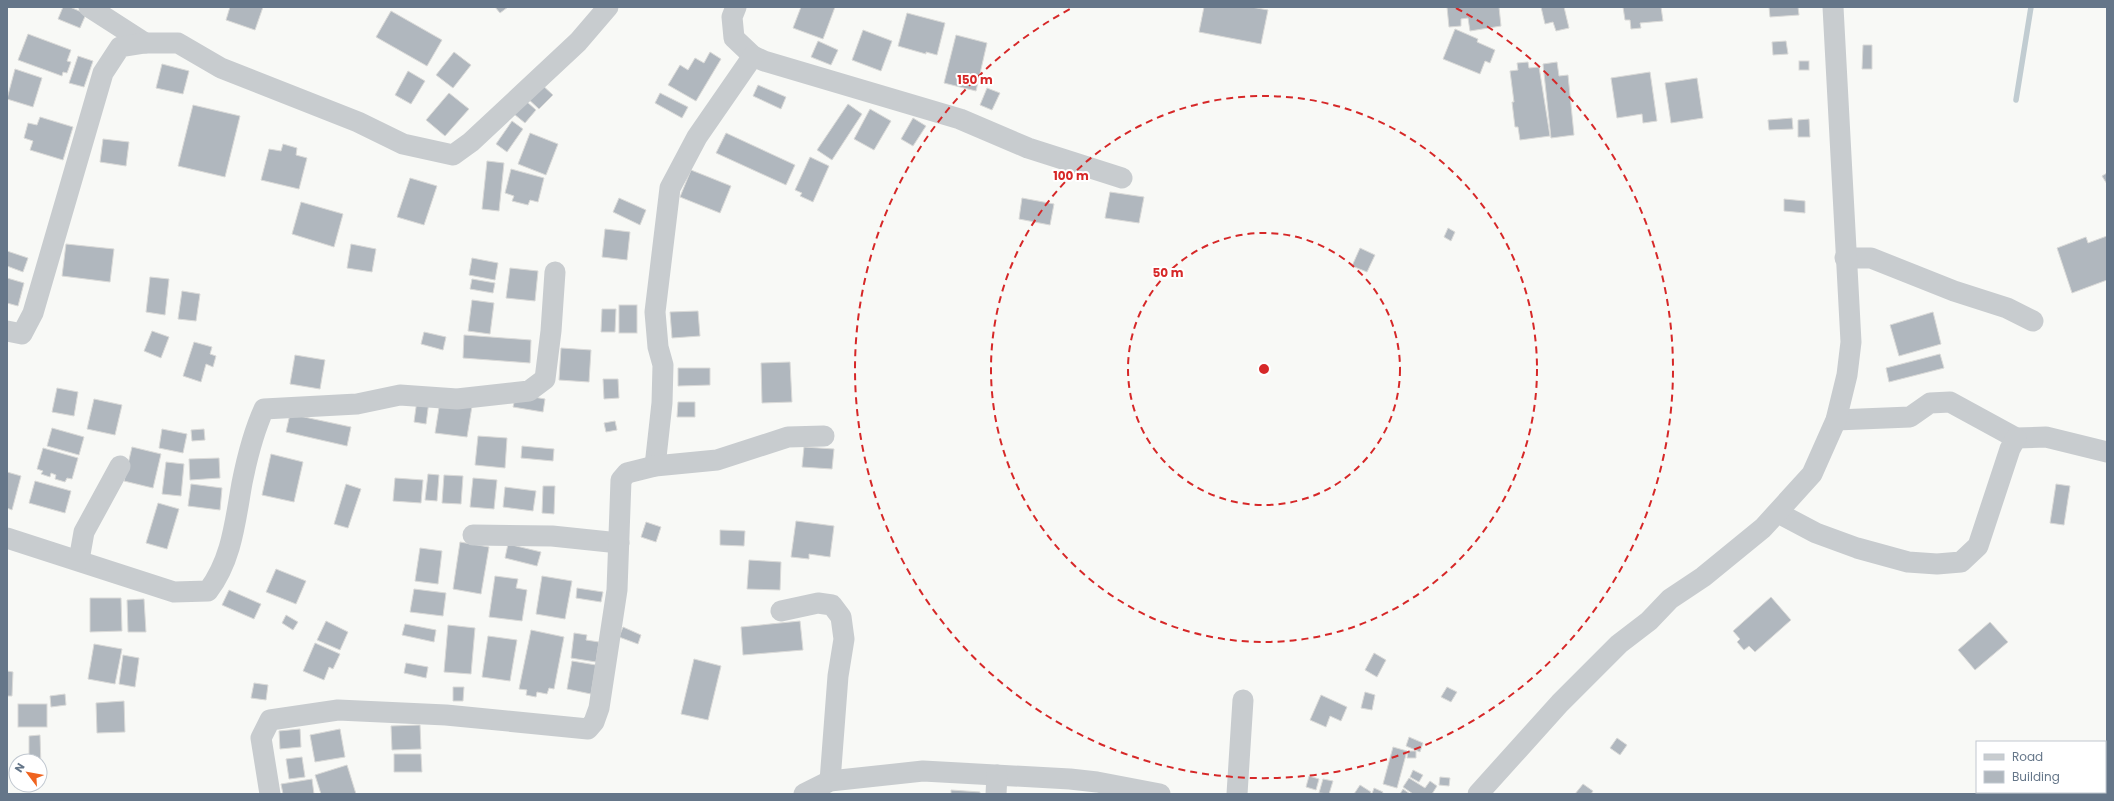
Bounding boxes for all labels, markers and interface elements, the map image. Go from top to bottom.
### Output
text: 150 m [957,71,993,88]
text: 100 m [1053,167,1089,184]
text: 50 m [1153,264,1184,281]
centre of rings [1257,362,1271,376]
legend [1976,741,2106,793]
text: Road [2012,748,2043,765]
north arrow [8,753,48,793]
text: N [11,760,28,775]
text: Building [2012,768,2060,785]

